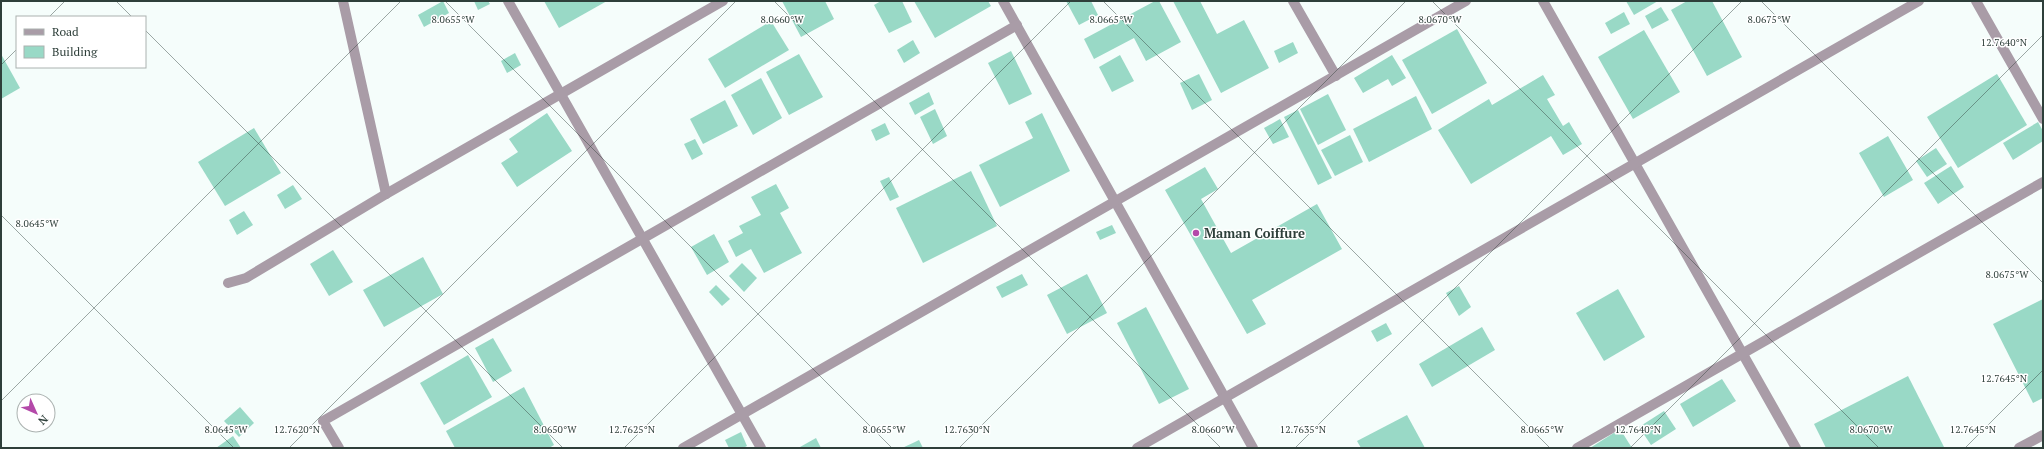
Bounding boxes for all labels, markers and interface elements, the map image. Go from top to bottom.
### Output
text: 8.0655°W [431,13,475,26]
text: 8.0660°W [760,13,804,26]
text: 8.0665°W [1089,13,1133,26]
text: 8.0670°W [1418,13,1462,26]
text: 8.0675°W [1747,13,1791,26]
legend [16,16,146,68]
text: Road [52,24,79,39]
text: 12.7640°N [1981,36,2028,49]
text: Building [52,44,98,59]
text: 8.0645°W [15,217,59,230]
place label: Maman Coiffure [1204,224,1305,242]
marker: Maman Coiffure [1191,228,1201,238]
text: 8.0675°W [1985,268,2029,281]
text: 12.7645°N [1981,372,2028,385]
north arrow [16,393,56,433]
text: N [35,412,51,428]
text: 8.0645°W [204,423,248,436]
text: 12.7620°N [274,423,321,436]
text: 8.0650°W [533,423,577,436]
text: 12.7625°N [609,423,656,436]
text: 8.0655°W [862,423,906,436]
text: 12.7630°N [944,423,991,436]
text: 8.0660°W [1191,423,1235,436]
text: 12.7635°N [1280,423,1327,436]
text: 8.0665°W [1520,423,1564,436]
text: 12.7640°N [1615,423,1662,436]
text: 8.0670°W [1849,423,1893,436]
text: 12.7645°N [1950,423,1997,436]

